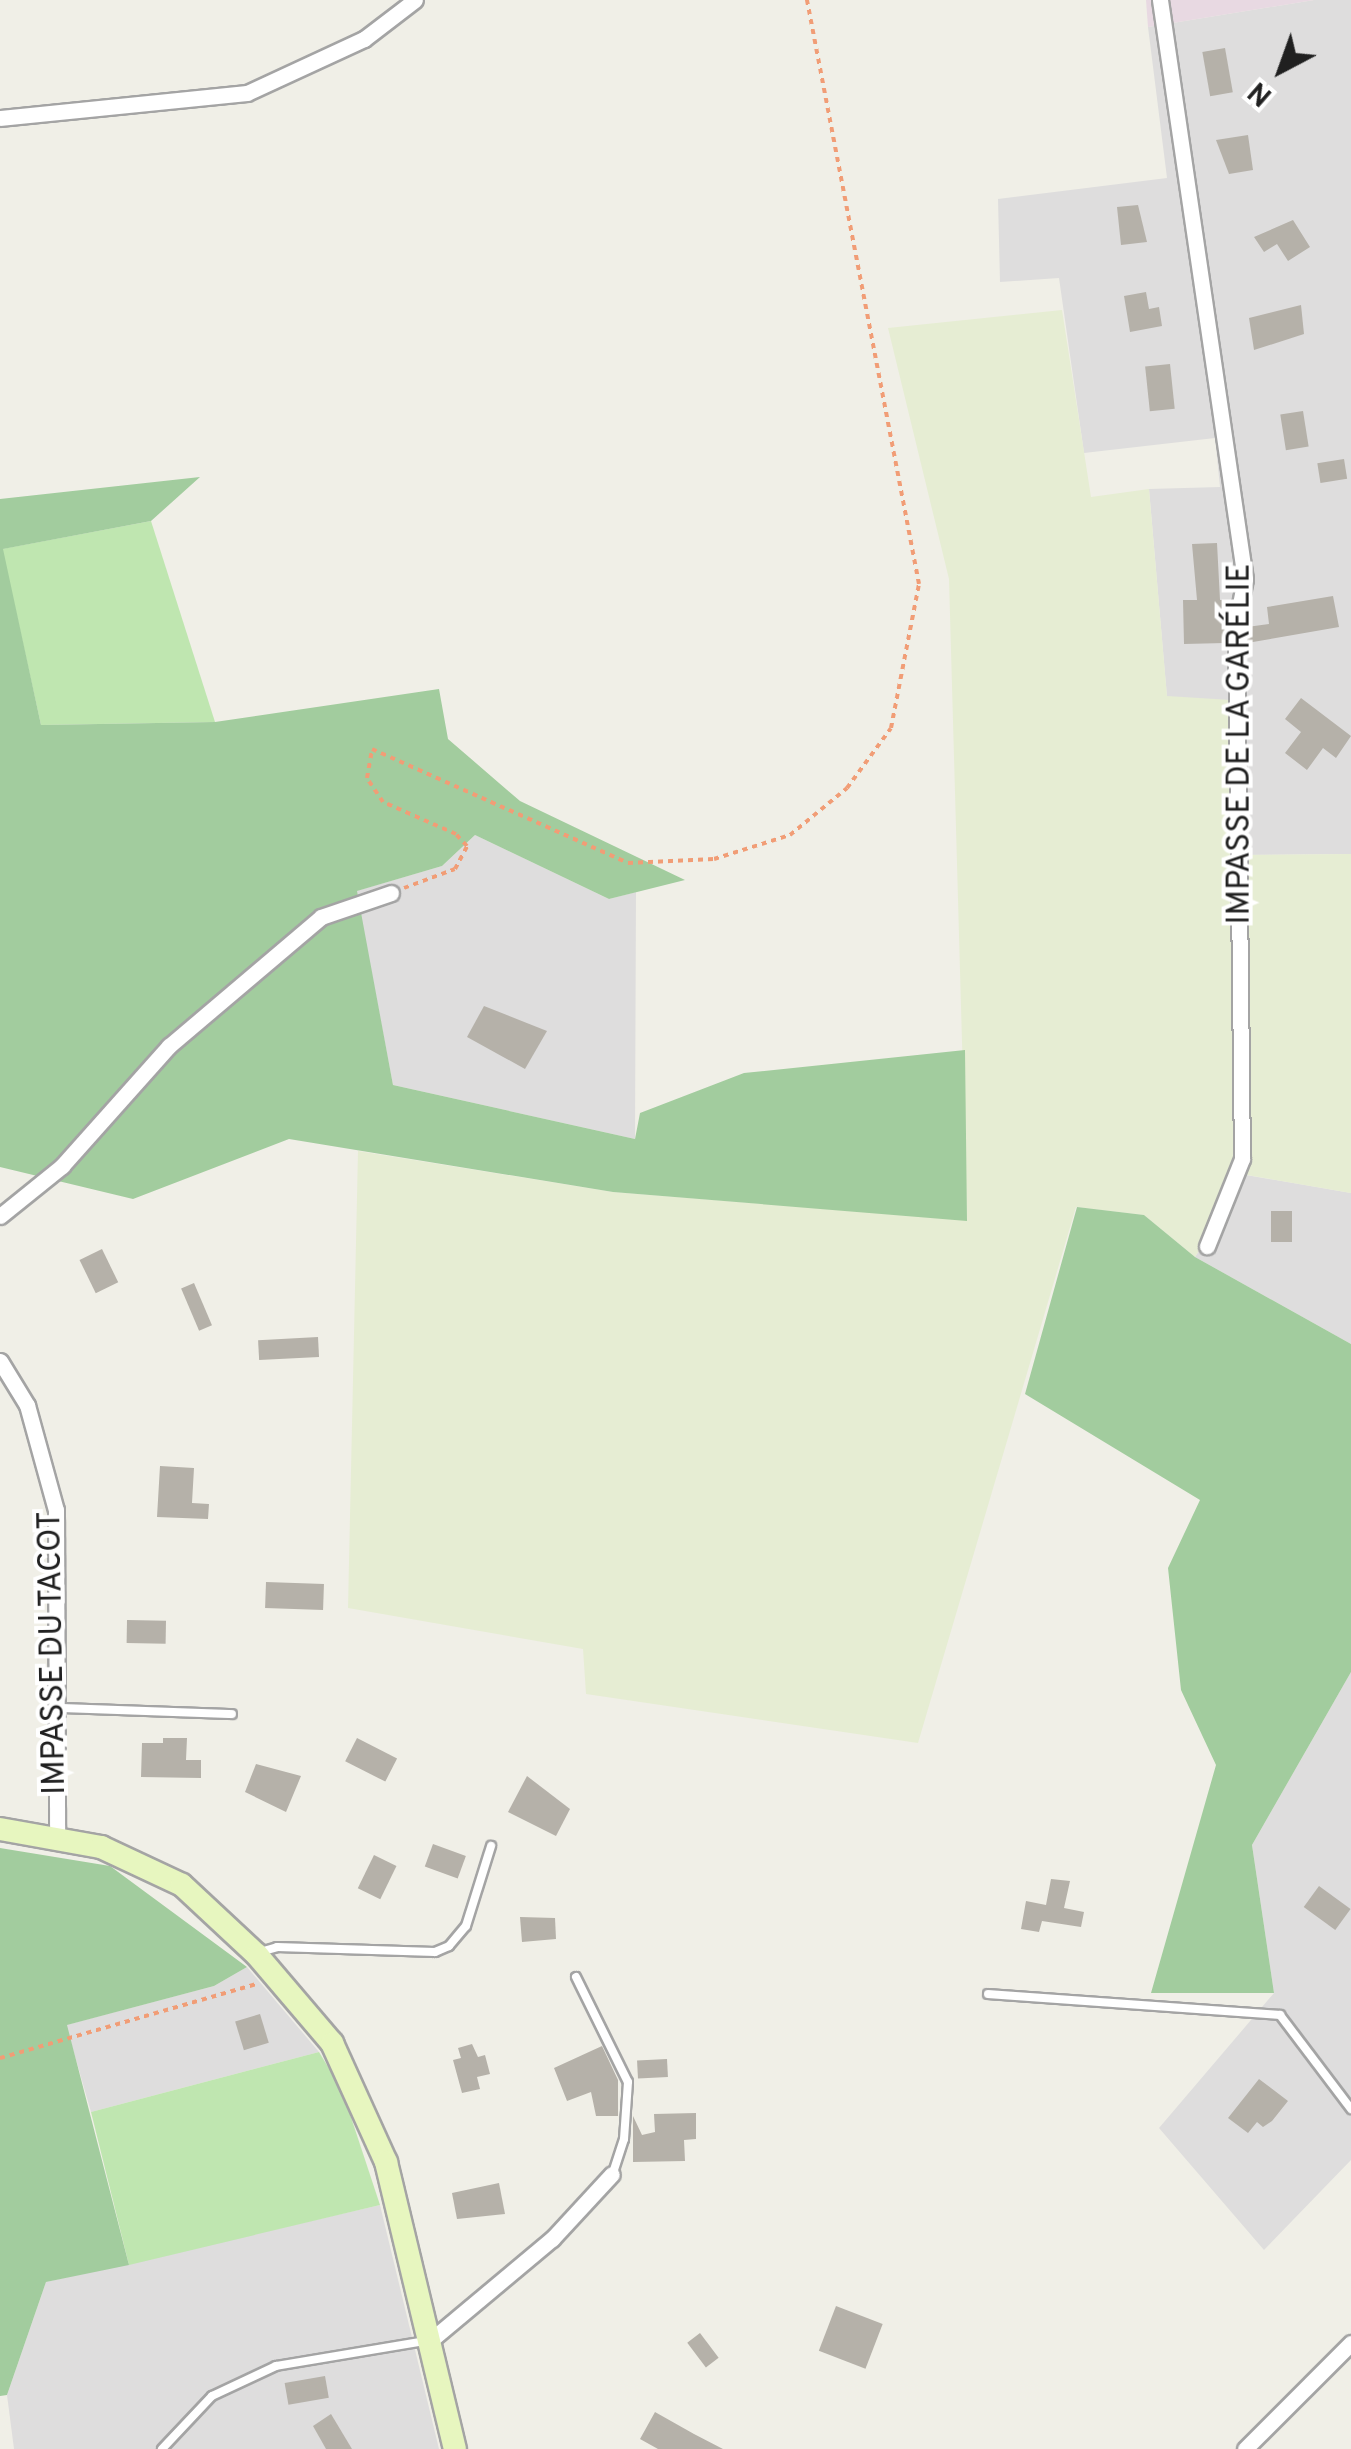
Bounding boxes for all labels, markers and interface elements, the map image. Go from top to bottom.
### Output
north arrow [1231,20,1331,120]
text: N [1242,72,1281,113]
street label: IMPASSE DE LA GARÉLIE [1222,563,1260,925]
street label: IMPASSE DU TACOT [32,1510,76,1796]

